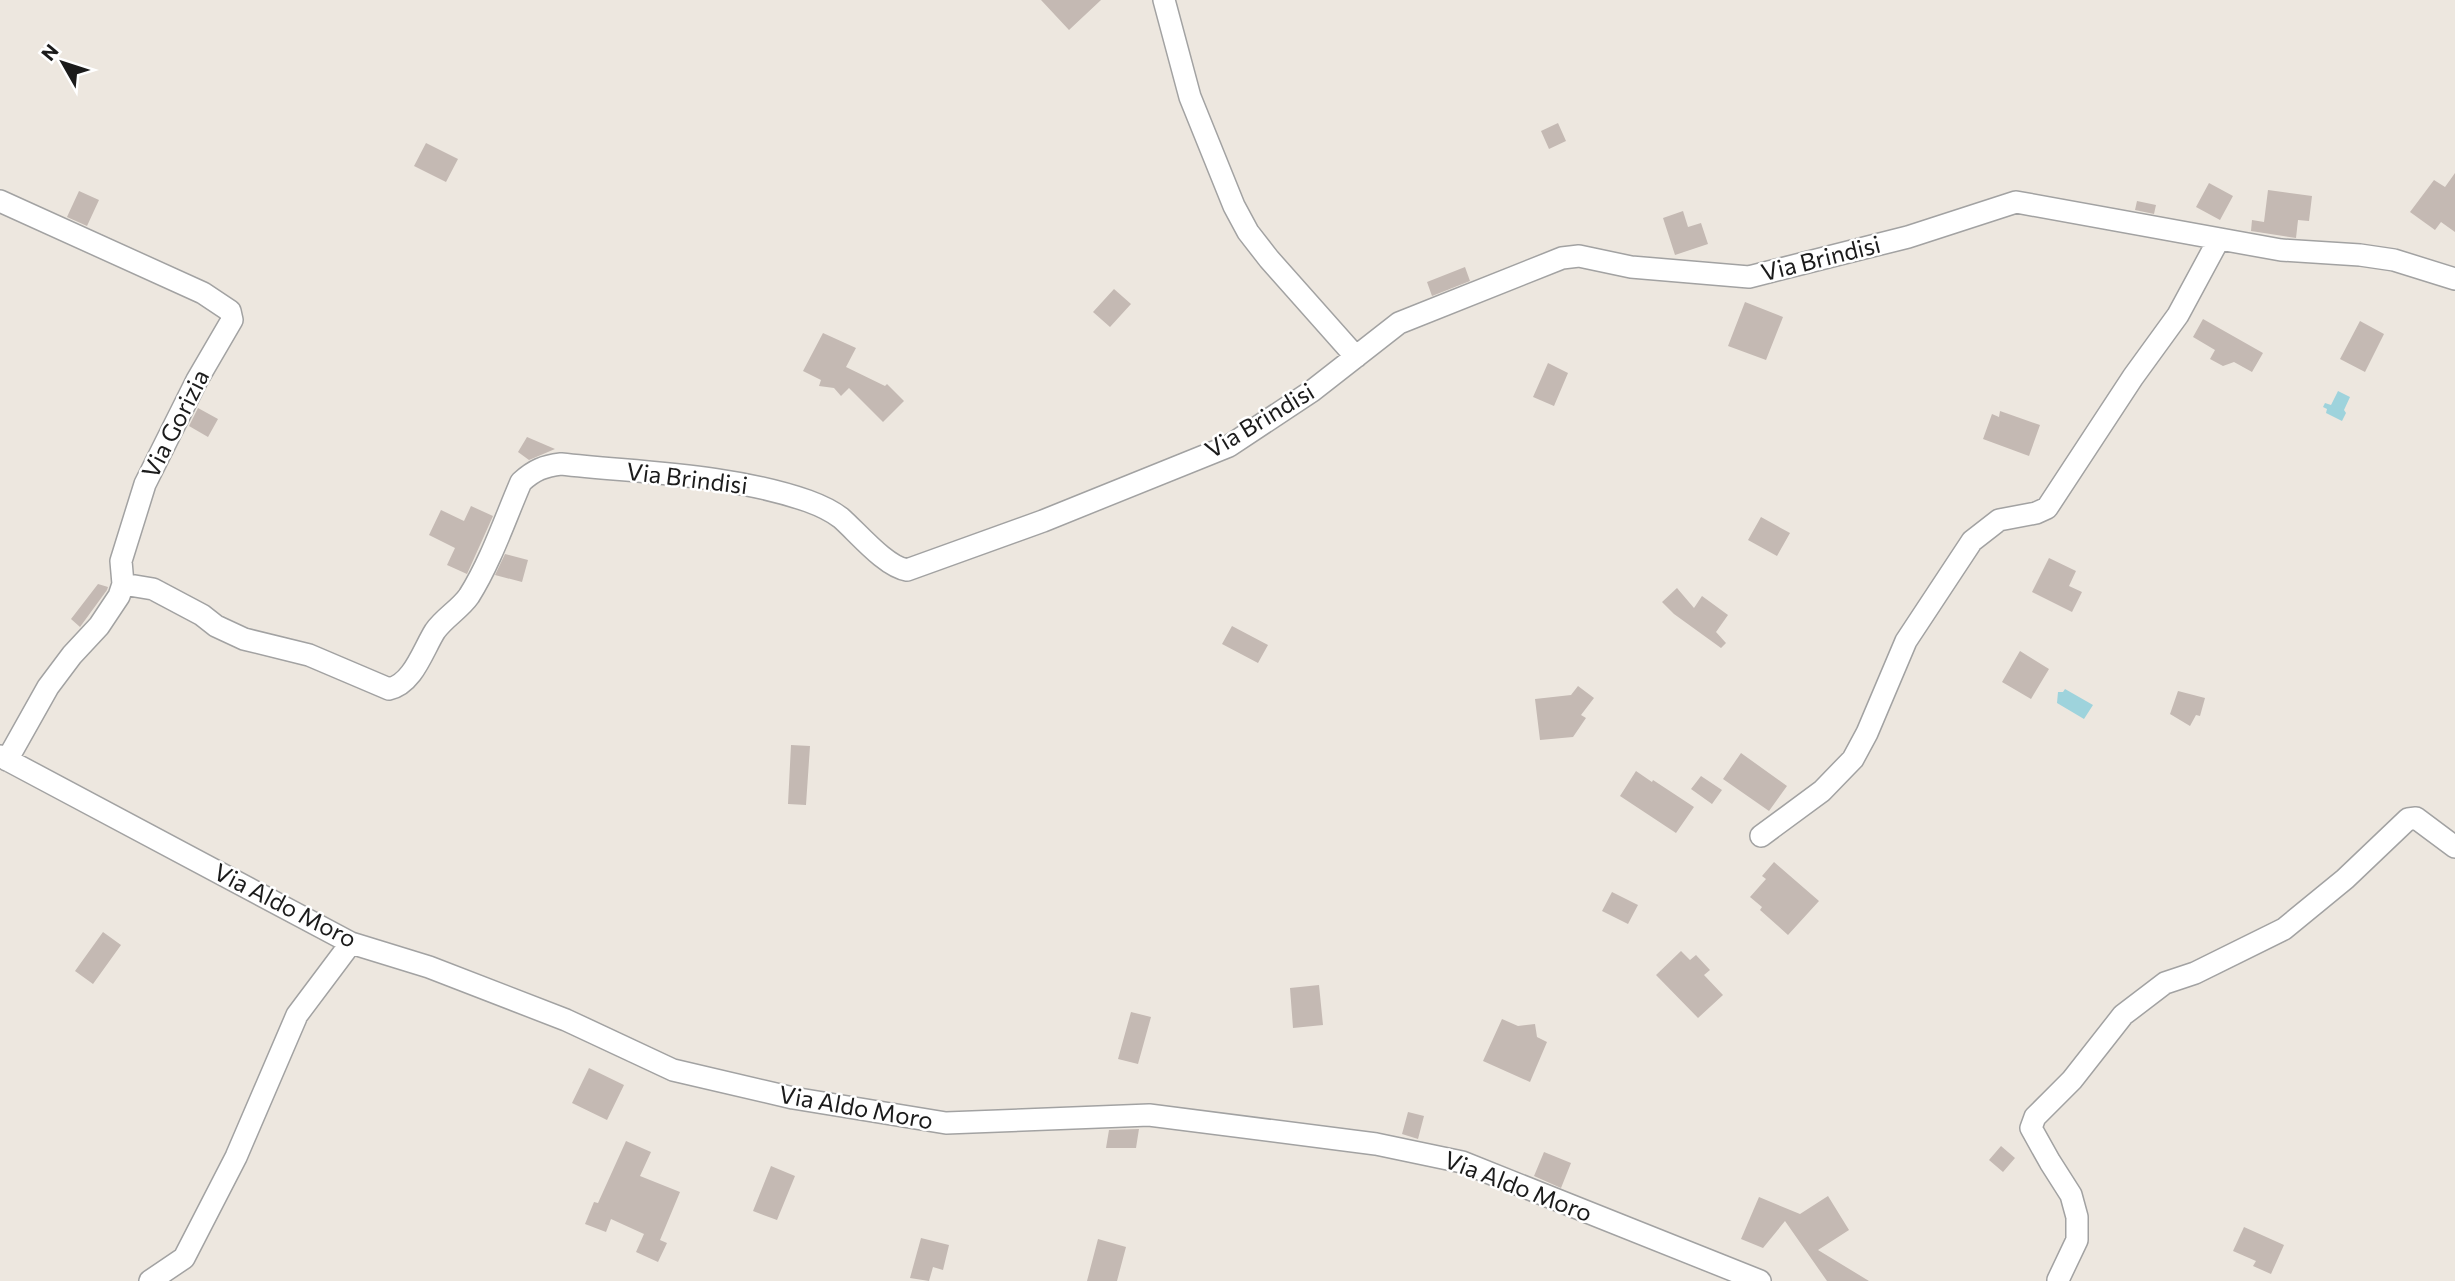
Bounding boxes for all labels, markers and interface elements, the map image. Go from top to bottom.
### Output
north arrow [28,28,98,98]
text: N [36,39,63,65]
street label: Via Brindisi [1758,229,1883,286]
street label: Via Gorizia [135,364,214,483]
street label: Via Brindisi [1200,376,1319,464]
street label: Via Brindisi [625,456,749,499]
street label: Via Aldo Moro [210,856,362,953]
street label: Via Aldo Moro [777,1079,936,1134]
street label: Via Aldo Moro [1441,1144,1597,1227]

